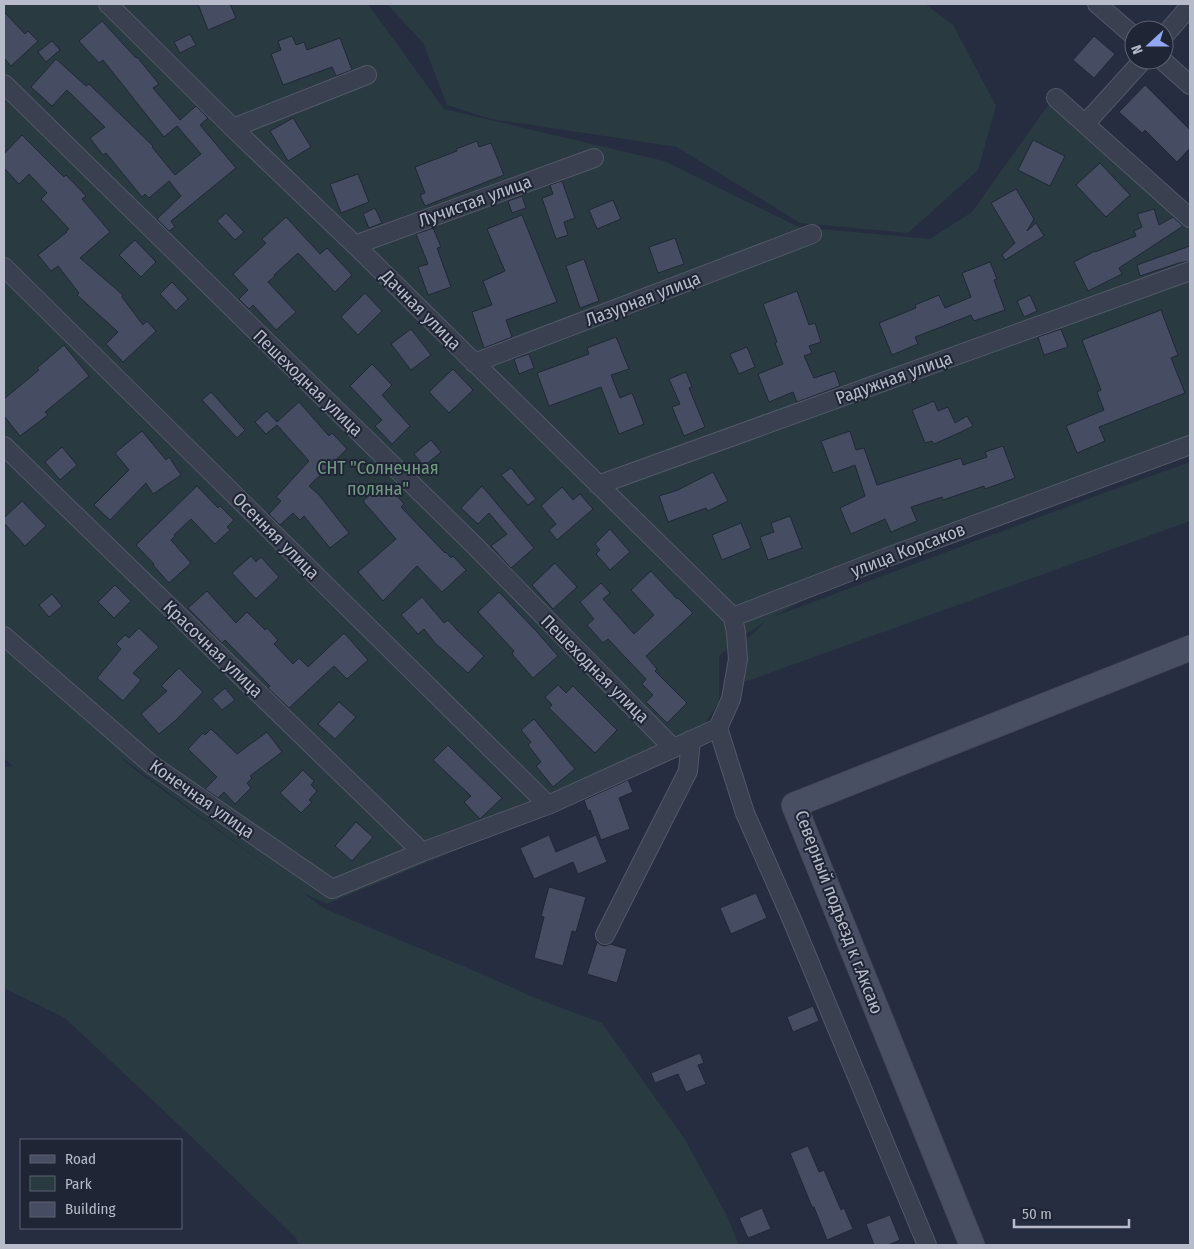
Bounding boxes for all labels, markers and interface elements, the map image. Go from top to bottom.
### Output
north arrow [1124,20,1174,70]
text: N [1128,43,1147,56]
street label: Лучистая улица [416,170,535,232]
street label: Дачная улица [376,265,466,355]
street label: Лазурная улица [582,267,704,331]
street label: Пешеходная улица [249,325,368,441]
street label: Радужная улица [833,347,956,409]
park label: СНТ "Солнечная поляна" [317,457,439,500]
street label: Осенняя улица [228,488,324,584]
street label: улица Корсаков [848,518,968,582]
street label: Красочная улица [159,596,268,702]
street label: Пешеходная улица [536,610,654,728]
street label: Конечная улица [145,755,259,843]
street label: Северный подъезд к г.Аксаю [790,807,888,1017]
legend [20,1139,182,1229]
text: Road [65,1150,96,1168]
text: Park [65,1175,92,1193]
scale bar [1014,1196,1129,1228]
text: Building [65,1200,116,1218]
text: 50 m [1022,1205,1052,1223]

